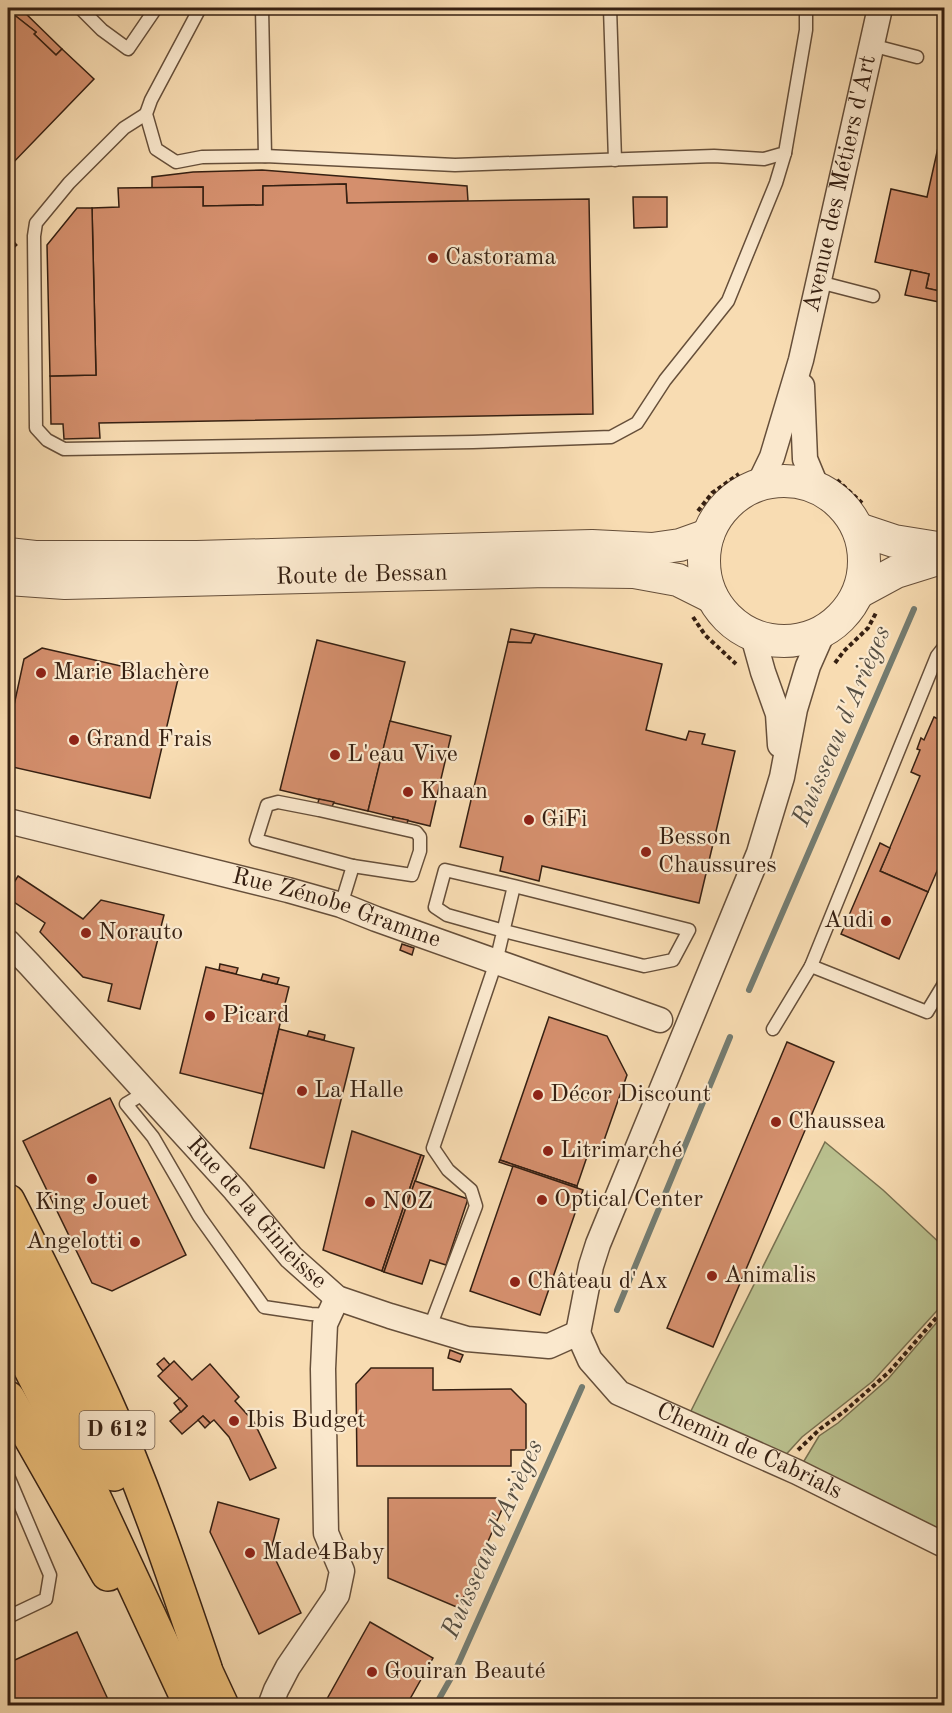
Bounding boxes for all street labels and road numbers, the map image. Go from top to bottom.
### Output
street label: Avenue des Métiers d'Art [800,53,881,315]
street label: Route de Bessan [276,561,448,590]
street label: Rue Zénobe Gramme [230,865,444,953]
street label: Rue de la Ginieisse [182,1133,331,1294]
street label: Chemin de Cabrials [652,1399,846,1504]
road number: D 612 [80,1411,154,1449]

